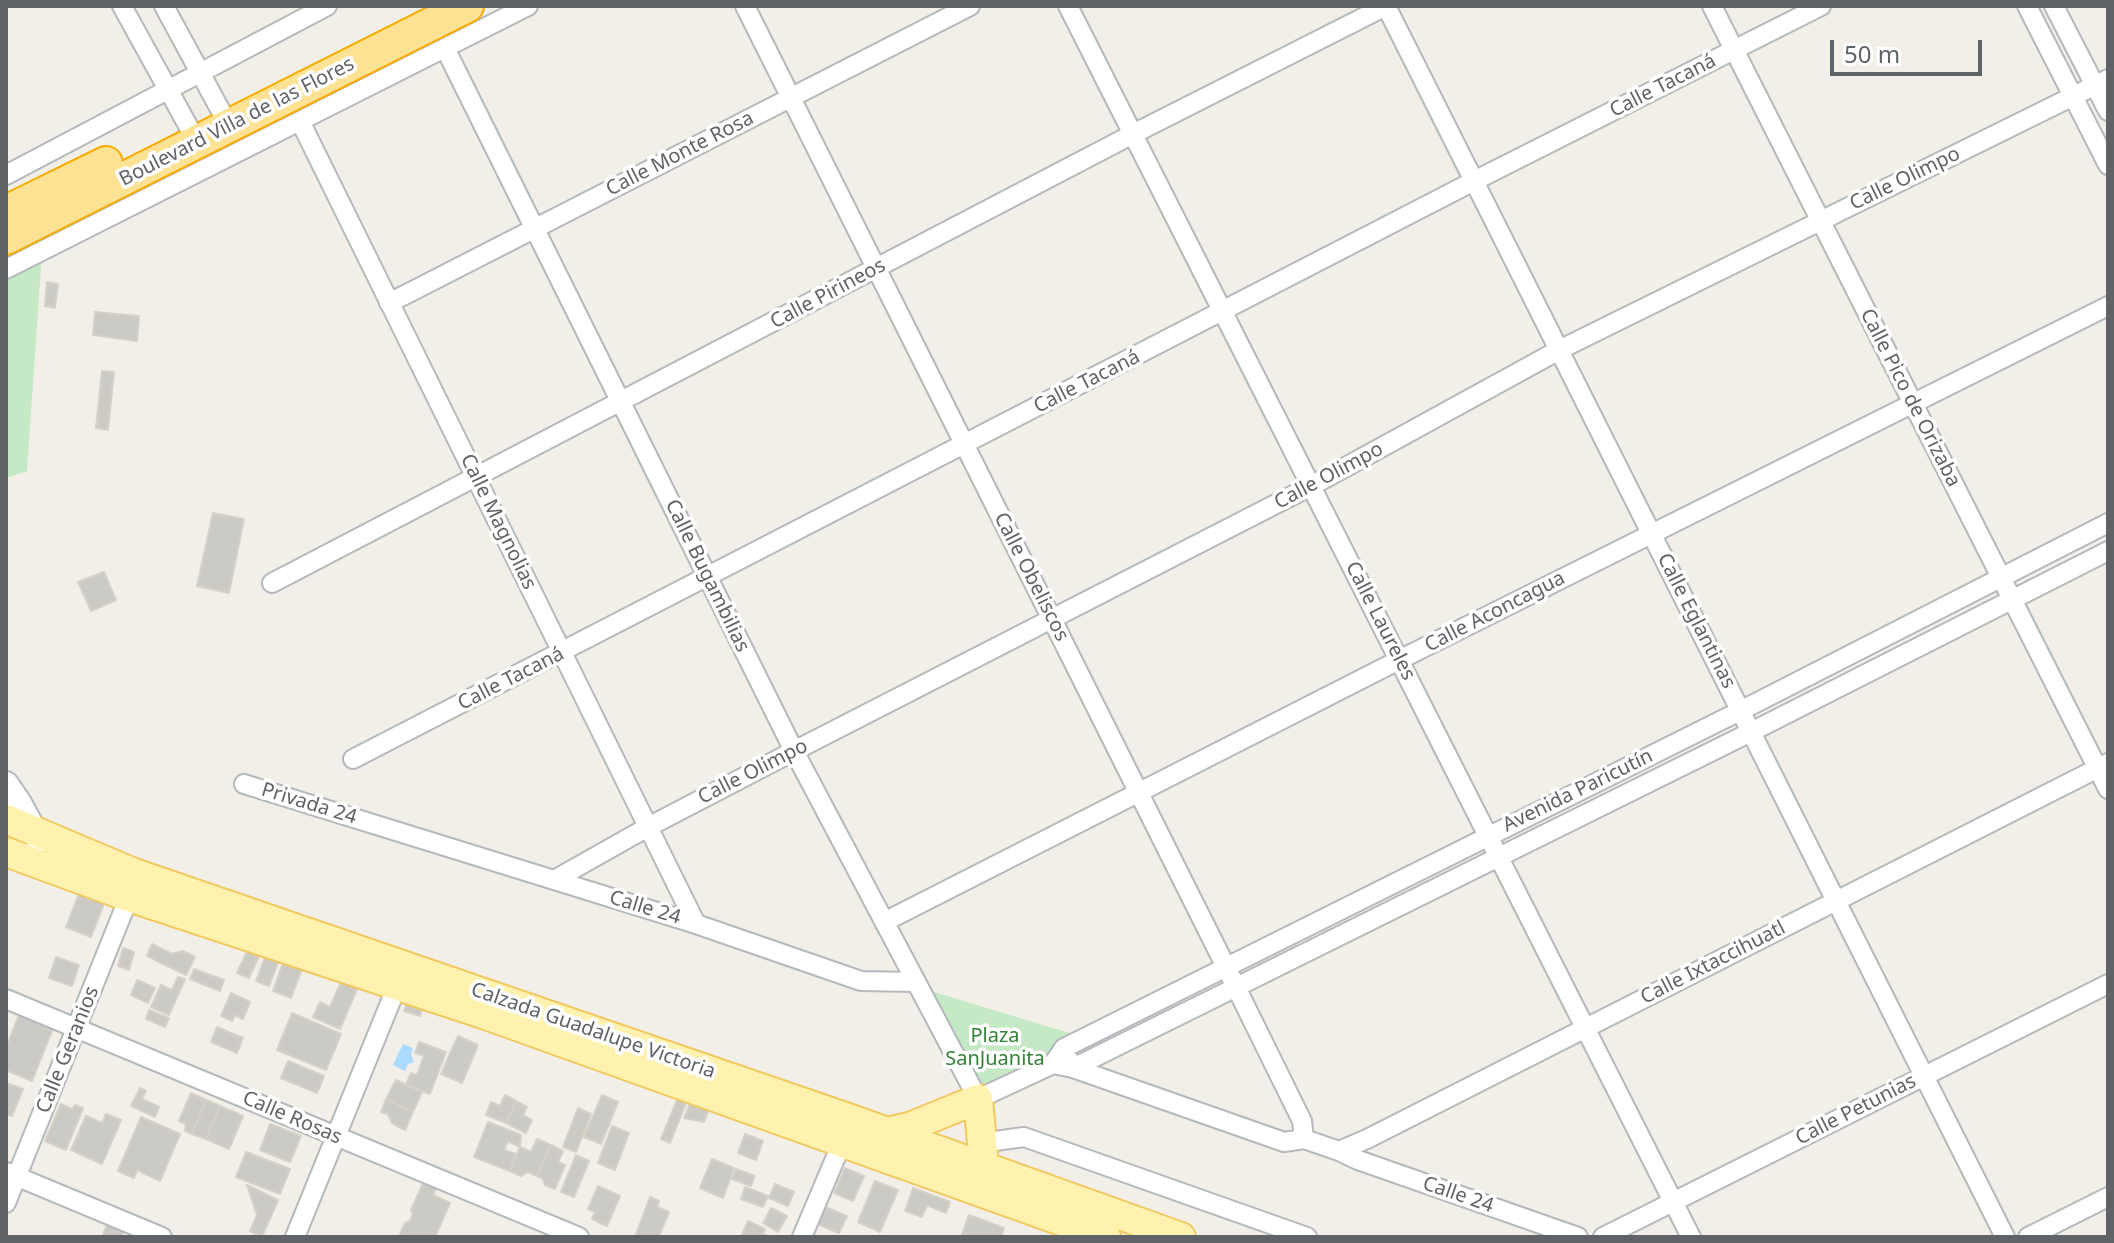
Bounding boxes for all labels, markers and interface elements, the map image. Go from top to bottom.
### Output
scale bar [1834,24,1986,74]
text: 50 m [1844,37,1900,70]
street label: Calle Tacaná [1606,49,1720,123]
street label: Boulevard Villa de las Flores [116,52,358,192]
street label: Calle Monte Rosa [602,106,758,202]
street label: Calle Olimpo [1846,142,1964,216]
street label: Calle Pirineos [766,254,890,334]
street label: Calle Pico de Orizaba [1855,305,1965,491]
street label: Calle Tacaná [1030,345,1144,419]
street label: Calle Olimpo [1271,437,1387,515]
street label: Calle Magnolias [455,450,541,594]
street label: Calle Bugambilias [660,496,754,656]
street label: Calle Obeliscos [988,509,1074,645]
street label: Calle Eglantinas [1652,549,1740,693]
street label: Calle Laureles [1340,558,1420,684]
street label: Calle Aconcagua [1421,566,1569,658]
street label: Calle Tacaná [454,642,568,716]
street label: Calle Olimpo [694,734,812,810]
street label: Avenida Paricutín [1499,744,1657,838]
street label: Privada 24 [258,778,360,830]
street label: Calle 24 [606,886,684,930]
street label: Calle Ixtaccihuatl [1637,916,1789,1010]
street label: Calzada Guadalupe Victoria [468,978,718,1084]
street label: Calle Geranios [32,983,104,1117]
park label: Plaza SanJuanita [945,1024,1045,1071]
street label: Calle Petunias [1792,1069,1920,1151]
street label: Calle Rosas [239,1086,345,1150]
street label: Calle 24 [1419,1172,1497,1218]

